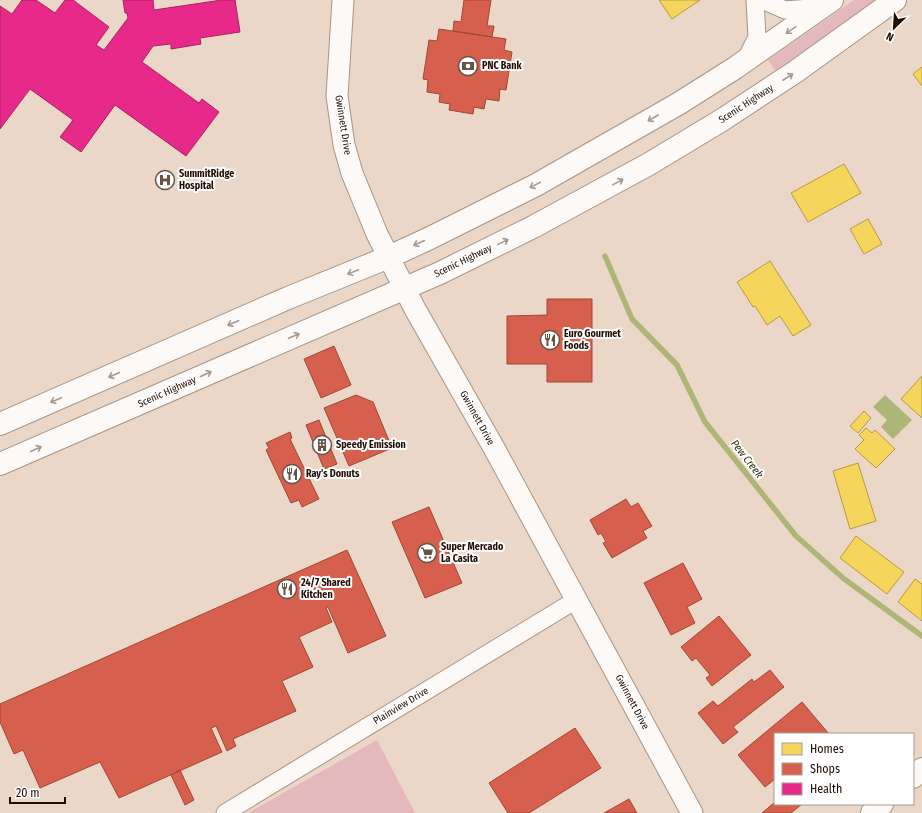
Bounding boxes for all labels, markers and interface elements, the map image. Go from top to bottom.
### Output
north arrow [874,8,914,48]
one-way arrow [786,25,797,34]
text: N [884,29,896,44]
bank icon: PNC Bank [457,55,479,77]
place label: PNC Bank [482,60,523,72]
one-way arrow [782,73,793,81]
street label: Scenic Highway [716,82,776,126]
street label: Gwinnett Drive [332,94,354,156]
one-way arrow [647,115,659,123]
place label: SummitRidge Hospital [179,168,234,192]
hospital icon: SummitRidge Hospital [154,169,176,191]
one-way arrow [612,177,624,185]
one-way arrow [530,181,542,189]
one-way arrow [496,238,508,245]
one-way arrow [414,240,426,247]
street label: Scenic Highway [432,242,494,280]
one-way arrow [347,269,359,277]
one-way arrow [228,320,240,327]
place label: Euro Gourmet Foods [564,328,621,352]
restaurant icon: Euro Gourmet Foods [539,329,561,351]
one-way arrow [287,332,299,339]
one-way arrow [200,370,212,377]
one-way arrow [108,372,120,379]
street label: Scenic Highway [136,374,199,410]
street label: Gwinnett Drive [457,389,497,447]
one-way arrow [50,397,62,404]
building icon: Speedy Emission [311,434,333,456]
water label: Pew Creek [728,437,766,481]
place label: Speedy Emission [336,439,406,451]
one-way arrow [29,445,41,452]
restaurant icon: Ray's Donuts [281,463,303,485]
place label: Ray's Donuts [306,468,360,480]
place label: Super Mercado La Casita [441,541,504,565]
supermarket icon: Super Mercado La Casita [416,542,438,564]
place label: 24/7 Shared Kitchen [300,577,351,601]
restaurant icon: 24/7 Shared Kitchen [276,578,298,600]
street label: Gwinnett Drive [613,673,651,732]
street label: Plainview Drive [371,685,431,727]
legend [774,733,914,805]
text: Homes [810,742,844,756]
text: Shops [810,762,840,776]
scale bar [10,779,65,805]
text: Health [810,782,842,796]
text: 20 m [16,786,40,800]

